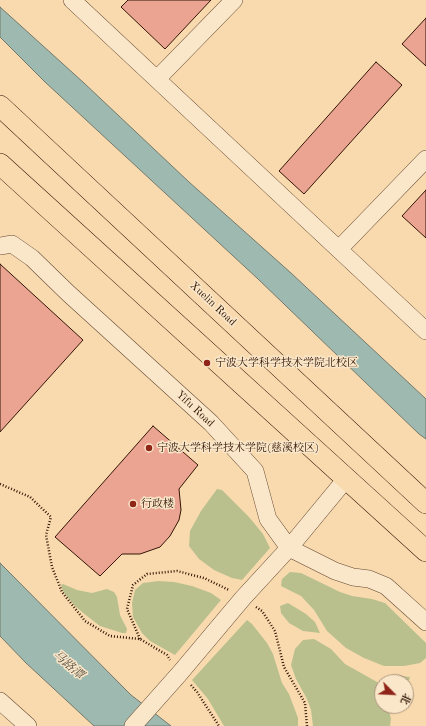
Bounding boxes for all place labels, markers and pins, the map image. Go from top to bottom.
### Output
place label: 宁波大学科学技术学院北校区 [215,356,358,370]
marker: 宁波大学科学技术学院北校区 [202,358,212,368]
place label: 宁波大学科学技术学院(慈溪校区) [157,441,319,455]
marker: 宁波大学科学技术学院(慈溪校区) [144,443,154,453]
place label: 行政楼 [141,497,174,511]
marker: 行政楼 [128,499,138,509]

